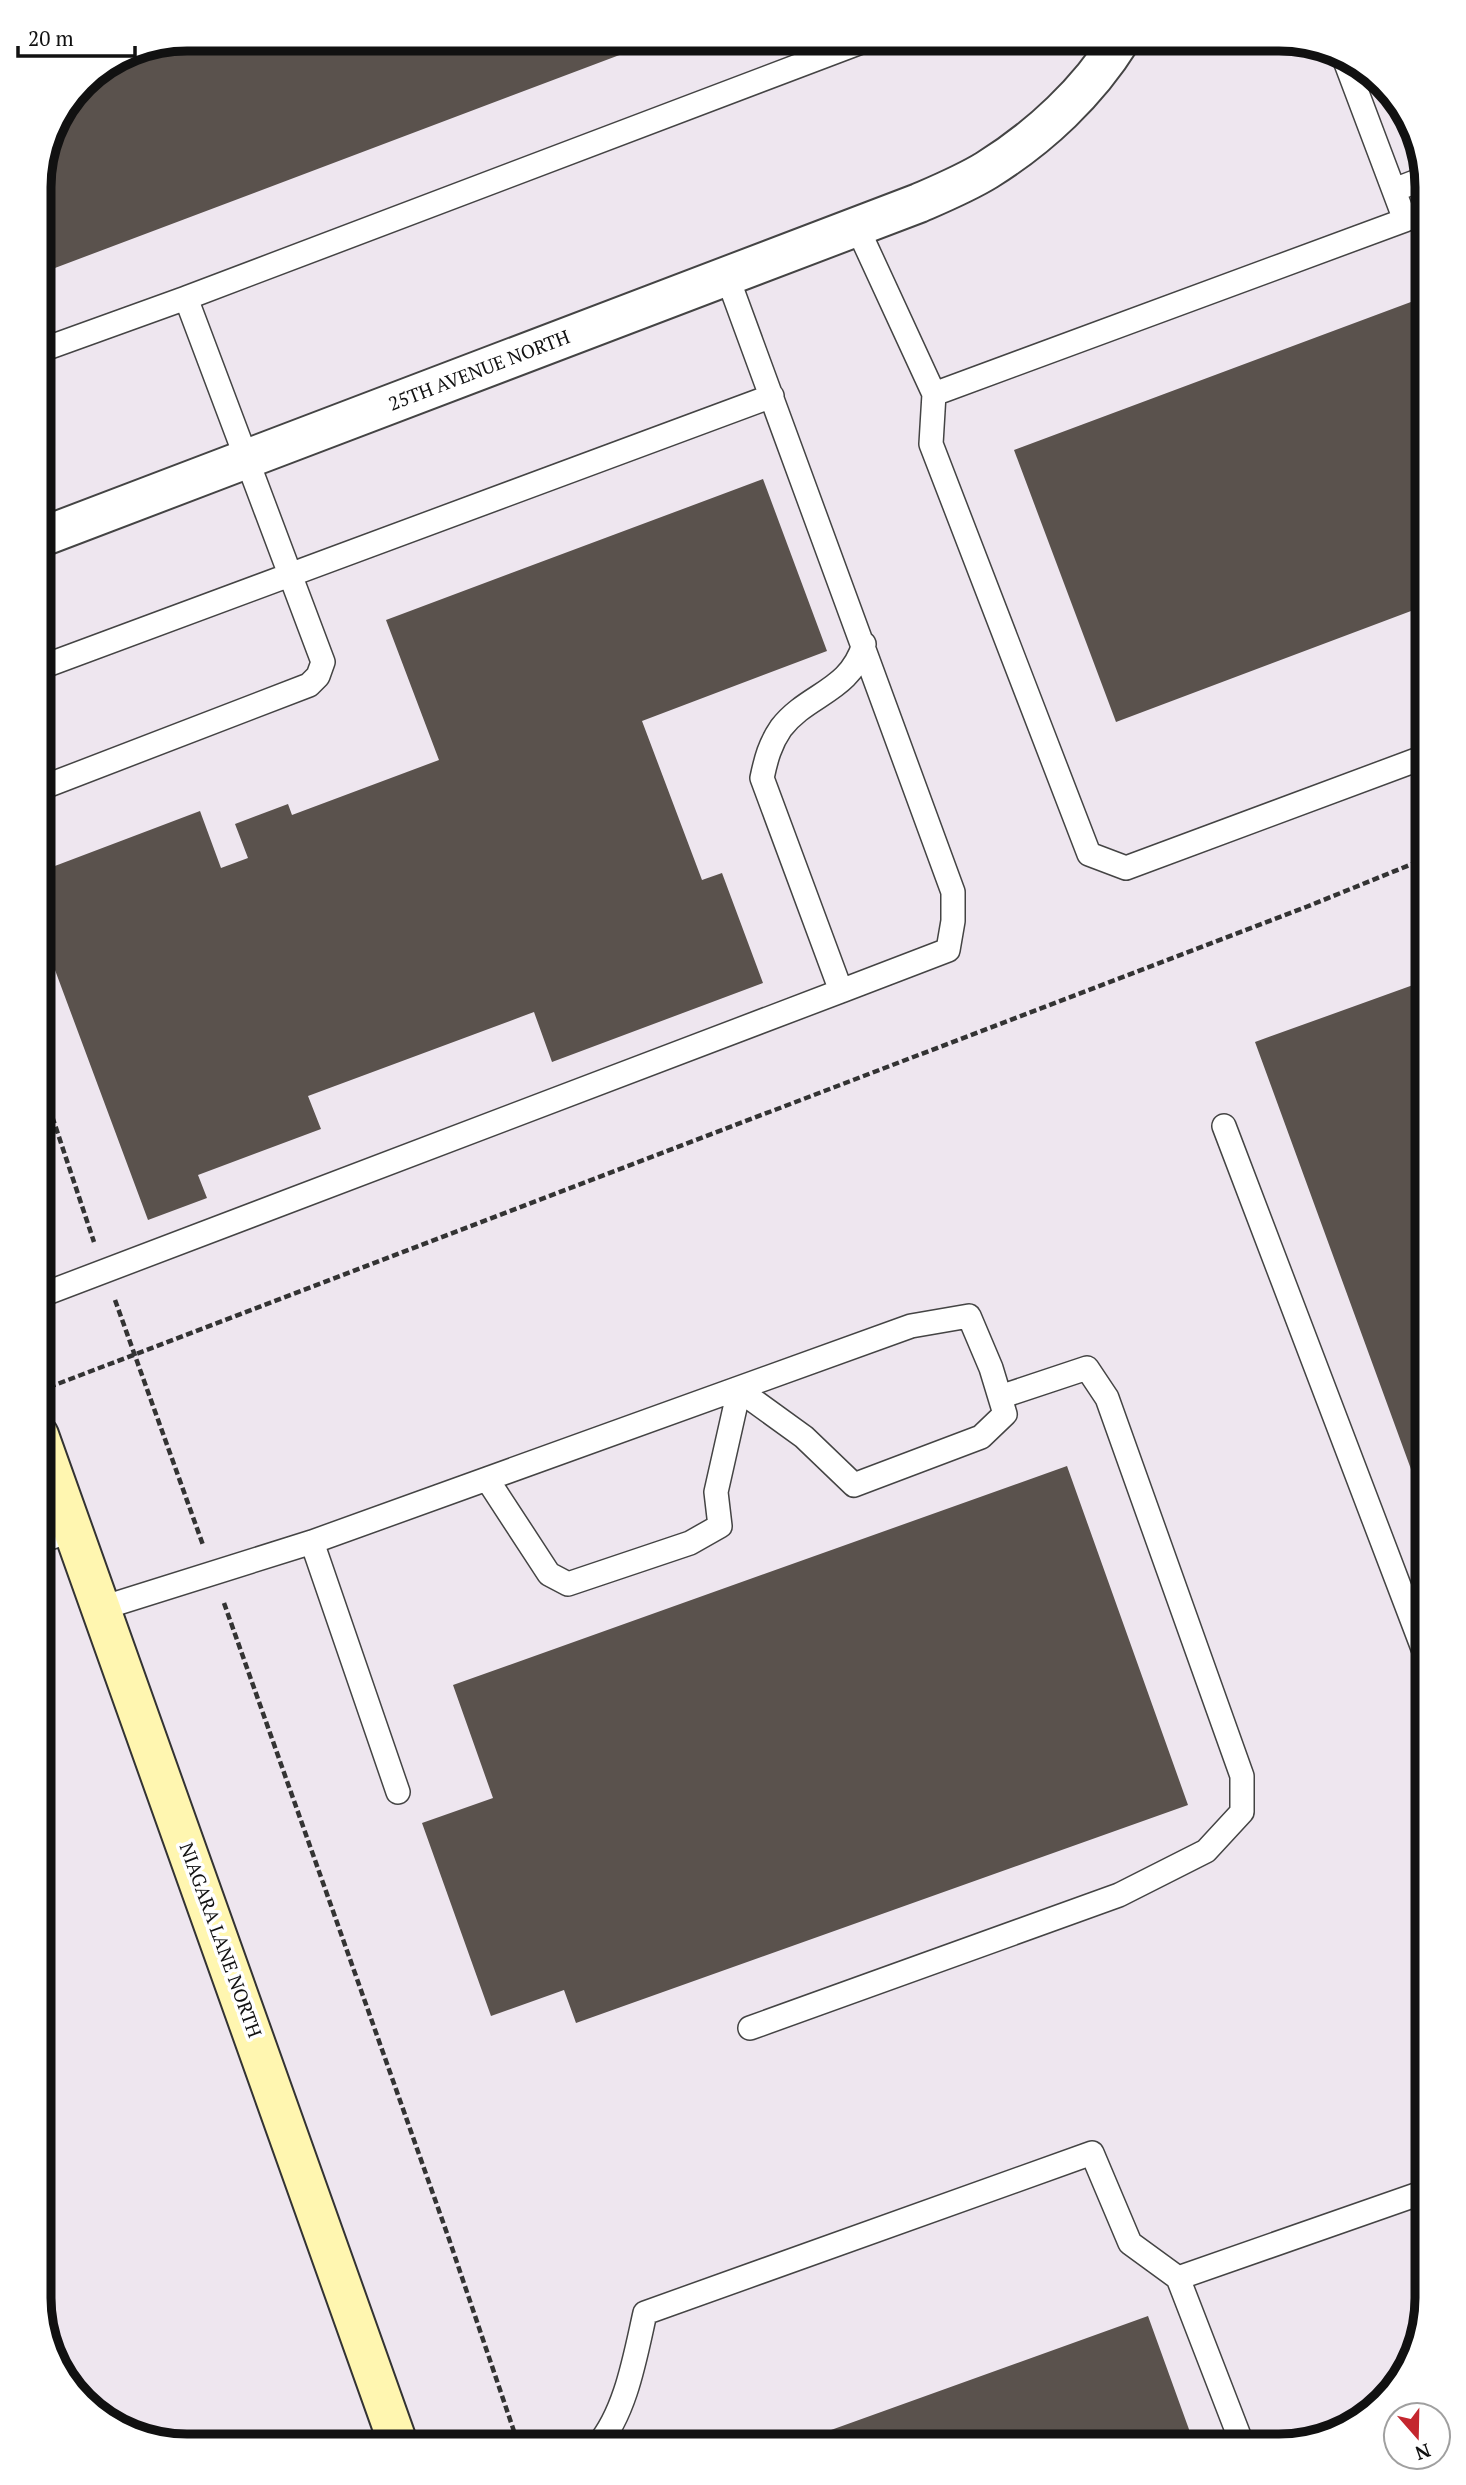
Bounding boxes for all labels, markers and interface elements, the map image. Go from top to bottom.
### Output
scale bar [18,14,135,58]
text: 20 m [28,24,74,52]
street label: 25TH AVENUE NORTH [385,323,573,416]
street label: NIAGARA LANE NORTH [175,1839,268,2041]
north arrow [1382,2401,1452,2471]
text: N [1411,2438,1434,2467]

